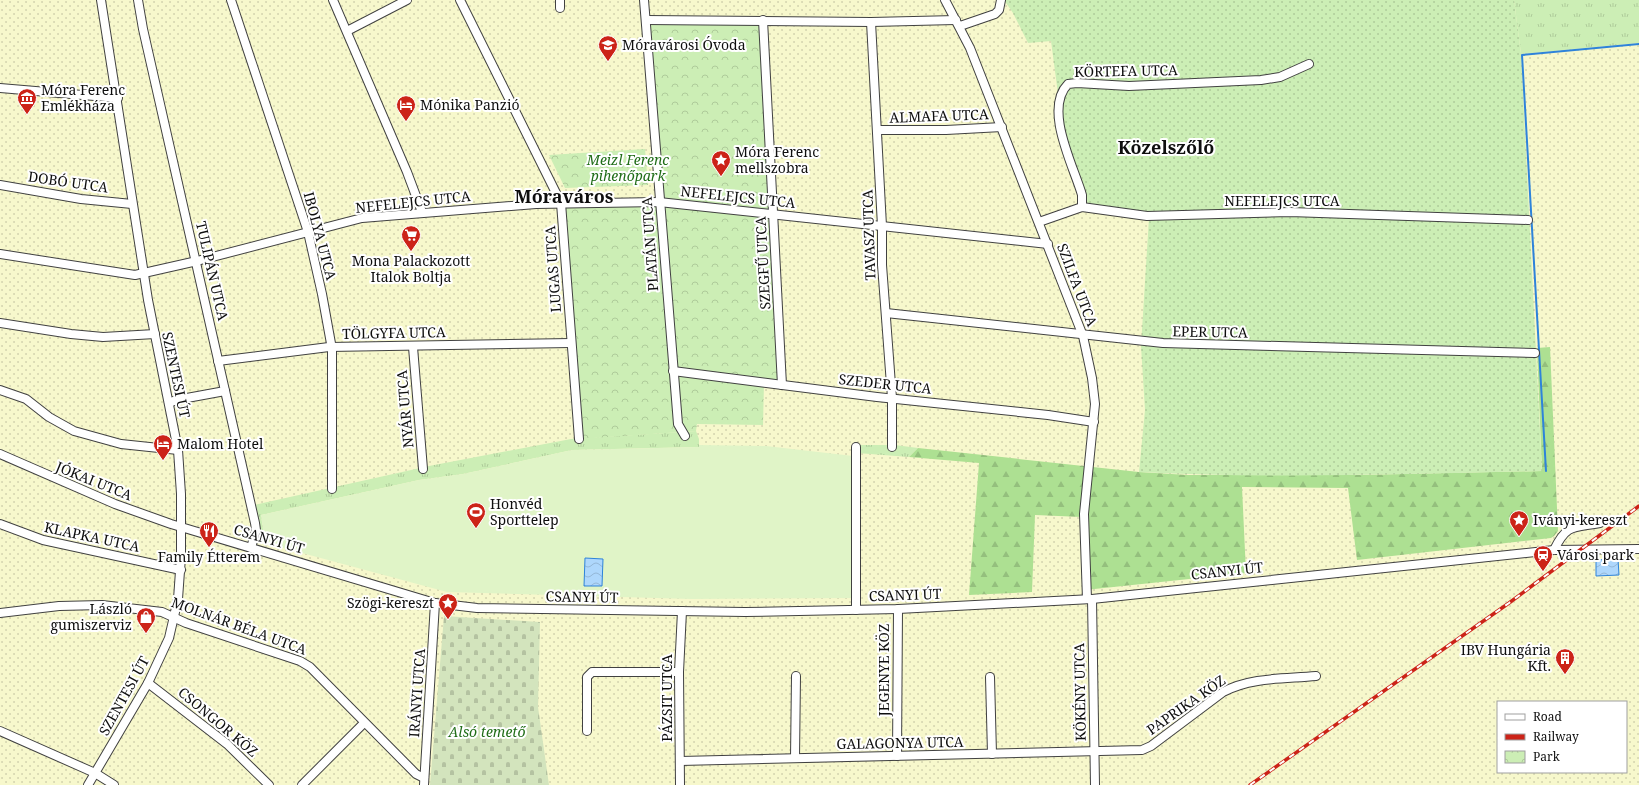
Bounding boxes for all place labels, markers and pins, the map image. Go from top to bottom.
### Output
school or university icon: Móravárosi Óvoda [597,34,619,62]
place label: Móravárosi Óvoda [622,35,746,54]
place label: Móra Ferenc Emlékháza [41,80,125,115]
museum icon: Móra Ferenc Emlékháza [16,87,38,115]
hotel icon: Mónika Panzió [395,94,417,122]
place label: Mónika Panzió [420,95,520,114]
place label: Móra Ferenc mellszobra [735,142,819,177]
place icon: Móra Ferenc mellszobra [710,149,732,177]
supermarket icon: Mona Palackozott Italok Boltja [400,224,422,252]
place label: Mona Palackozott Italok Boltja [352,251,470,286]
hotel icon: Malom Hotel [152,433,174,461]
place label: Malom Hotel [177,434,264,453]
place label: Honvéd Sporttelep [490,494,559,529]
sports icon: Honvéd Sporttelep [465,501,487,529]
place icon: Iványi-kereszt [1508,509,1530,537]
place label: Iványi-kereszt [1533,510,1628,529]
restaurant icon: Family Étterem [198,520,220,548]
station icon: Városi park [1532,544,1554,572]
place label: Városi park [1557,545,1635,564]
place label: Family Étterem [158,547,260,566]
place icon: Szögi-kereszt [437,592,459,620]
place label: Szögi-kereszt [347,593,434,612]
place label: László gumiszerviz [51,599,132,634]
shop icon: László gumiszerviz [135,606,157,634]
place label: IBV Hungária Kft. [1461,640,1551,675]
building icon: IBV Hungária Kft. [1554,647,1576,675]

